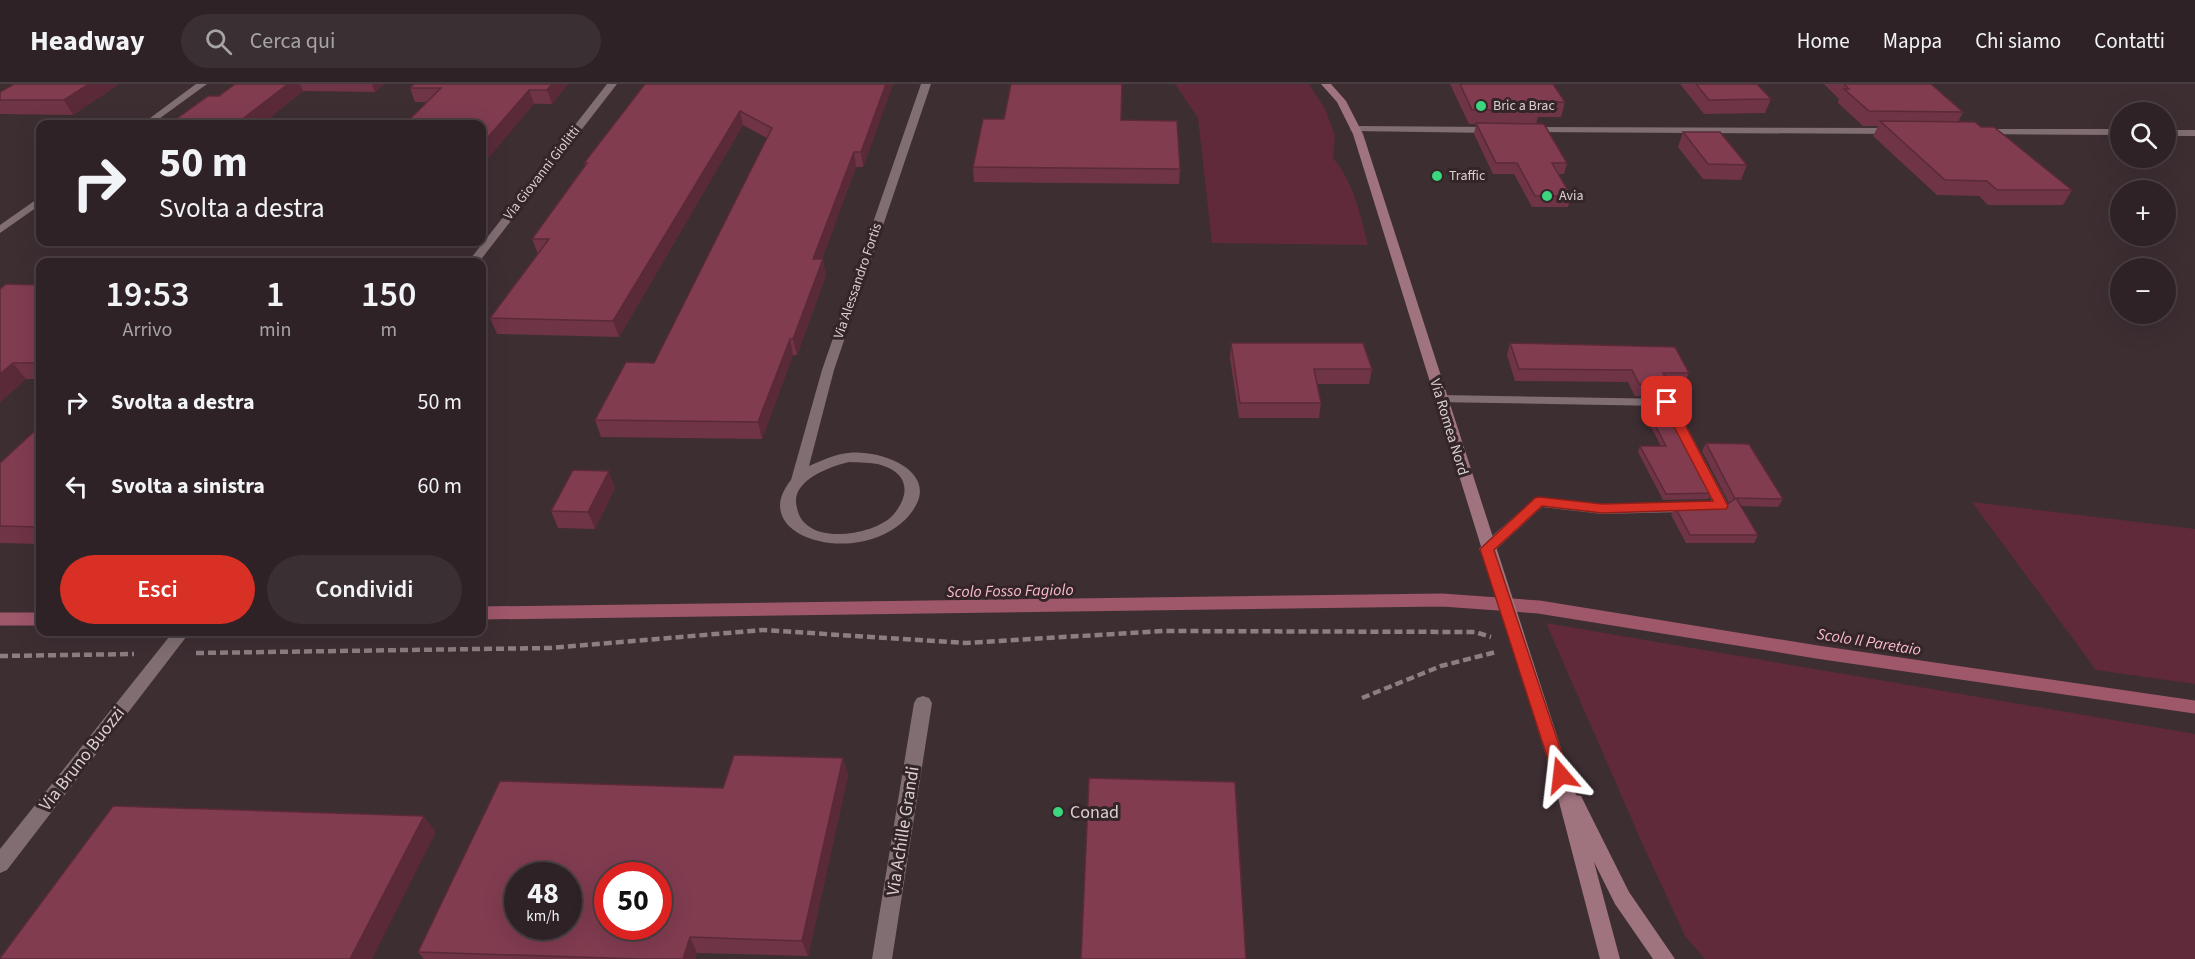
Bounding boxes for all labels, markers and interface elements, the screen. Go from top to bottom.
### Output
search box [181,14,601,68]
text: Headway [30,21,145,61]
icon: search [202,25,235,58]
text: Cerca qui [250,25,335,57]
text: Home [1797,26,1850,56]
text: Mappa [1883,26,1942,56]
text: Chi siamo [1975,26,2061,56]
text: Contatti [2094,26,2165,56]
place label: Bric a Brac [1493,96,1555,116]
marker: Bric a Brac [1474,99,1488,113]
map controls [2110,102,2176,324]
button: search [2110,102,2176,168]
street label: Via Giovanni Giolitti [499,122,585,224]
text: 50 m [159,133,248,193]
icon: right [60,144,138,222]
place label: Traffic [1449,166,1486,186]
marker: Traffic [1430,169,1444,183]
button: + [2110,180,2176,246]
place label: Avia [1559,186,1584,206]
text: Svolta a destra [159,189,325,228]
marker: Avia [1540,189,1554,203]
street label: Via Alessandro Fortis [829,220,887,342]
button: − [2110,258,2176,324]
text: 19:53 [106,269,189,320]
text: 1 [266,269,284,320]
text: 150 [361,269,416,320]
text: Arrivo [123,316,172,344]
text: min [259,316,291,344]
text: m [380,316,397,344]
street label: Via Romea Nord [1424,376,1474,478]
pin [1641,376,1692,427]
icon: arrive [1650,385,1683,418]
icon: right [60,386,93,419]
text: Svolta a destra [111,386,255,418]
text: 50 m [417,386,462,418]
icon: left [60,470,93,503]
text: Svolta a sinistra [111,470,265,502]
text: 60 m [417,470,462,502]
button: Esci [60,555,255,624]
button: Condividi [267,555,462,624]
water label: Scolo Fosso Fagiolo [946,579,1074,603]
water label: Scolo Il Paretaio [1815,623,1923,661]
street label: Via Bruno Buozzi [33,702,131,816]
position arrow [1529,743,1593,807]
street label: Via Achille Grandi [880,765,926,897]
place label: Conad [1070,800,1119,825]
marker: Conad [1051,805,1065,819]
speed limit sign: 50 [594,862,672,940]
text: 48 [527,872,559,915]
text: km/h [526,906,560,927]

